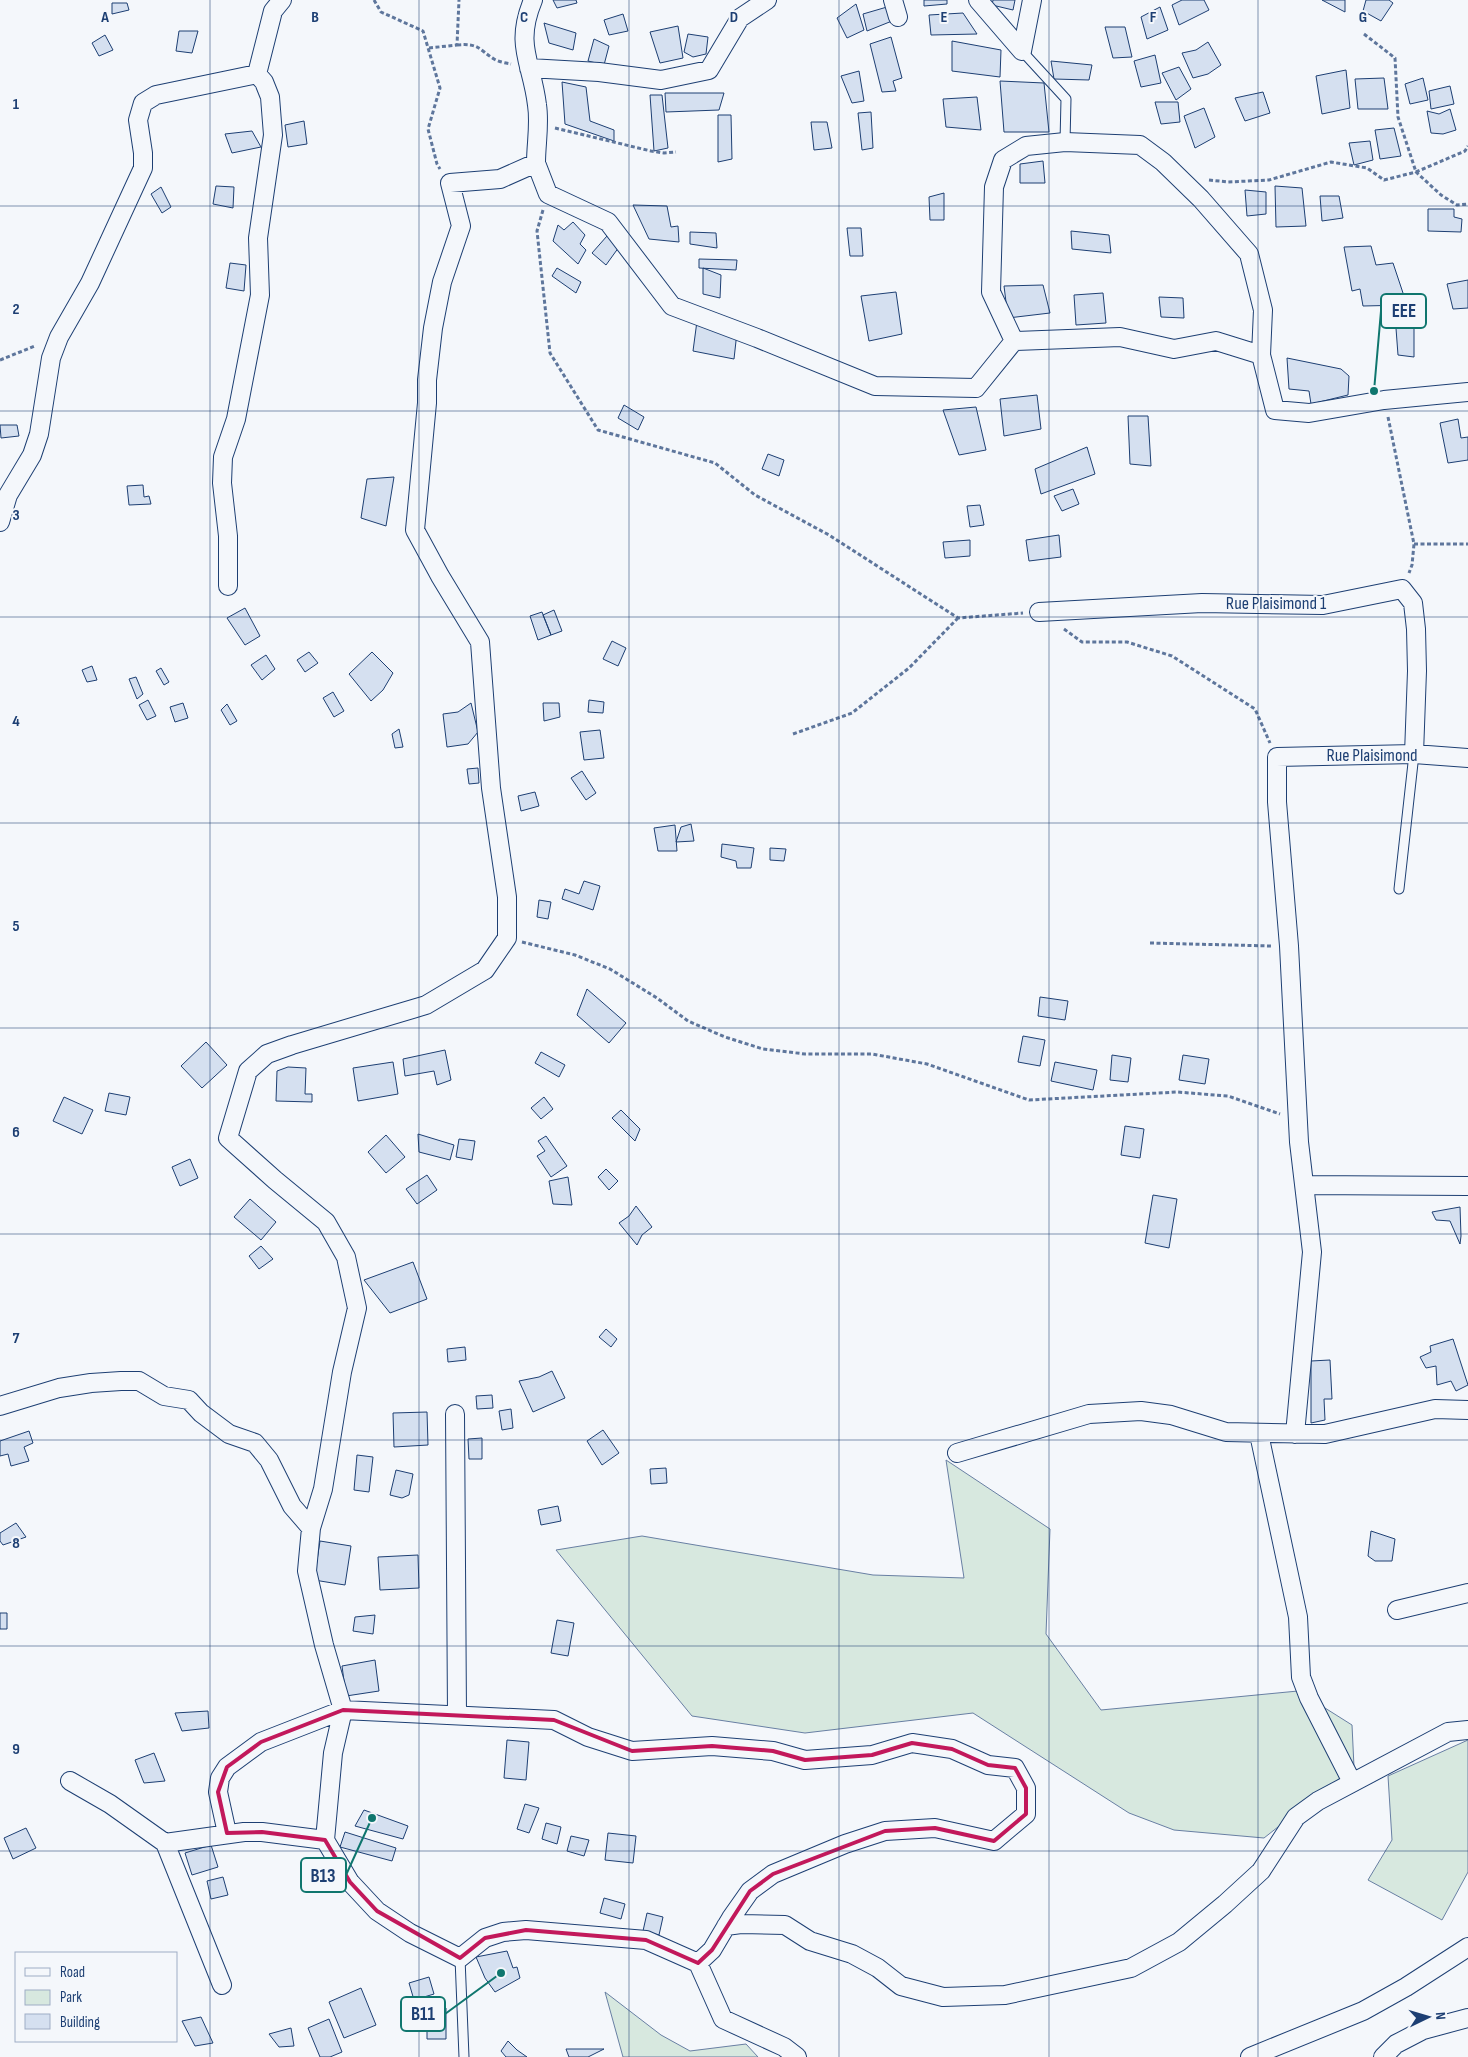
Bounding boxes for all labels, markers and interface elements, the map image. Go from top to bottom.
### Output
text: A [100,8,109,27]
text: B [311,8,319,27]
text: C [520,8,528,27]
text: D [730,8,738,27]
text: E [941,8,948,27]
text: F [1150,8,1157,27]
text: G [1359,8,1367,27]
text: 1 [13,95,20,114]
callout: EEE [1381,294,1426,328]
text: 2 [12,300,20,319]
text: EEE [1392,300,1416,323]
text: 3 [12,506,20,525]
street label: Rue Plaisimond 1 [1226,593,1327,614]
text: 4 [12,712,20,731]
street label: Rue Plaisimond [1326,745,1418,766]
text: 5 [12,917,20,936]
text: 6 [12,1123,20,1142]
text: 7 [13,1329,20,1348]
text: 8 [12,1534,20,1553]
text: 9 [12,1740,20,1759]
callout: B13 [301,1858,346,1892]
text: B13 [311,1865,336,1888]
legend [15,1952,178,2042]
text: Road [60,1963,85,1982]
text: Park [60,1988,82,2007]
north arrow [1403,1992,1453,2042]
callout: B11 [401,1997,445,2031]
text: B11 [411,2003,436,2026]
text: N [1432,2011,1449,2020]
text: Building [60,2013,100,2032]

